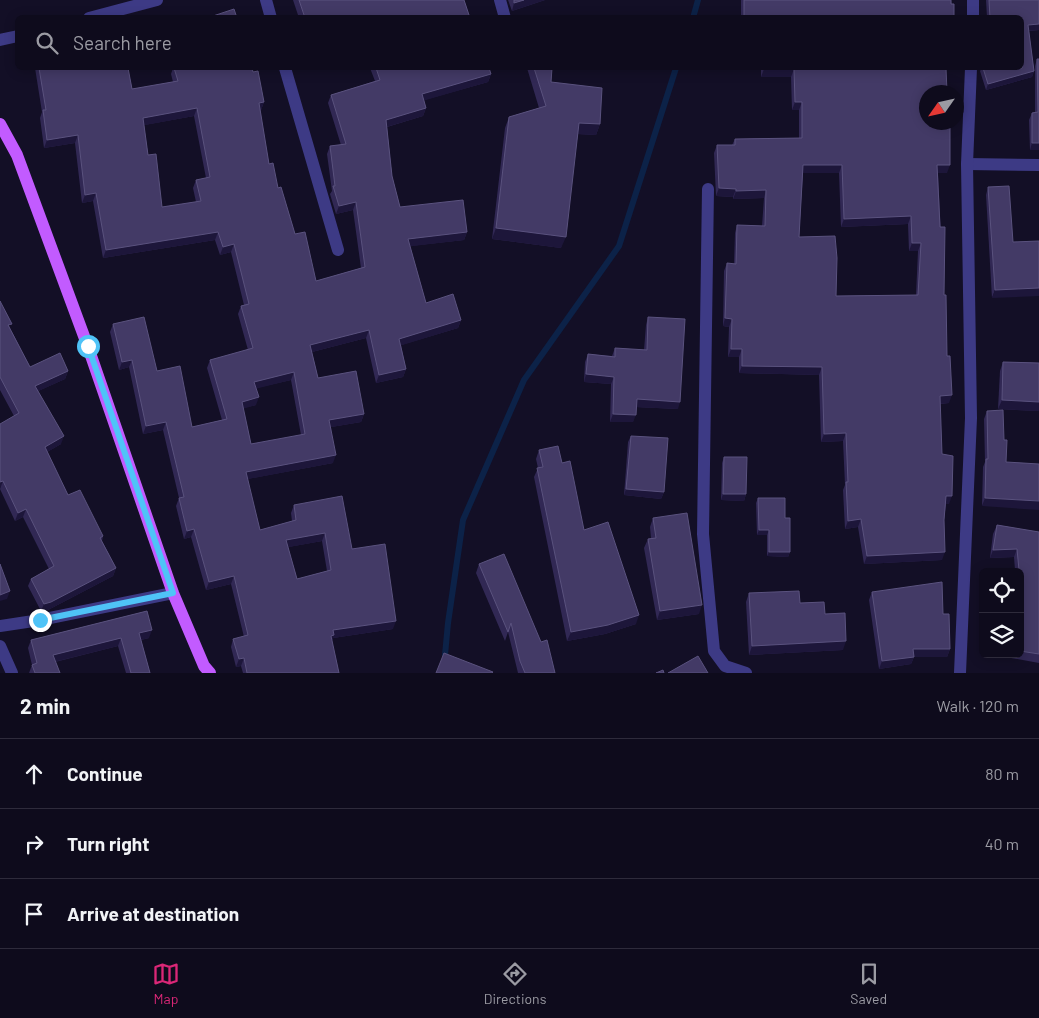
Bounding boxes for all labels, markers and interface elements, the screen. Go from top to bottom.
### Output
search box [15,15,1024,70]
icon: search [33,29,61,57]
text: Search here [73,31,172,54]
north arrow [919,85,964,130]
route start [77,335,100,358]
map controls [979,568,1024,658]
button: locate [979,568,1024,613]
route end [29,609,52,632]
button: layers [979,613,1024,658]
text: 2 min [20,693,70,718]
text: Walk · 120 m [936,696,1019,715]
icon: ahead [20,760,48,788]
text: Continue [67,762,143,785]
text: 80 m [985,764,1019,783]
icon: right [20,830,48,858]
text: Turn right [67,832,149,855]
text: 40 m [985,834,1019,853]
icon: arrive [20,900,48,928]
text: Arrive at destination [67,902,239,925]
tab: Map [152,960,180,1007]
tab: Directions [484,960,546,1007]
tab: Saved [850,960,887,1007]

